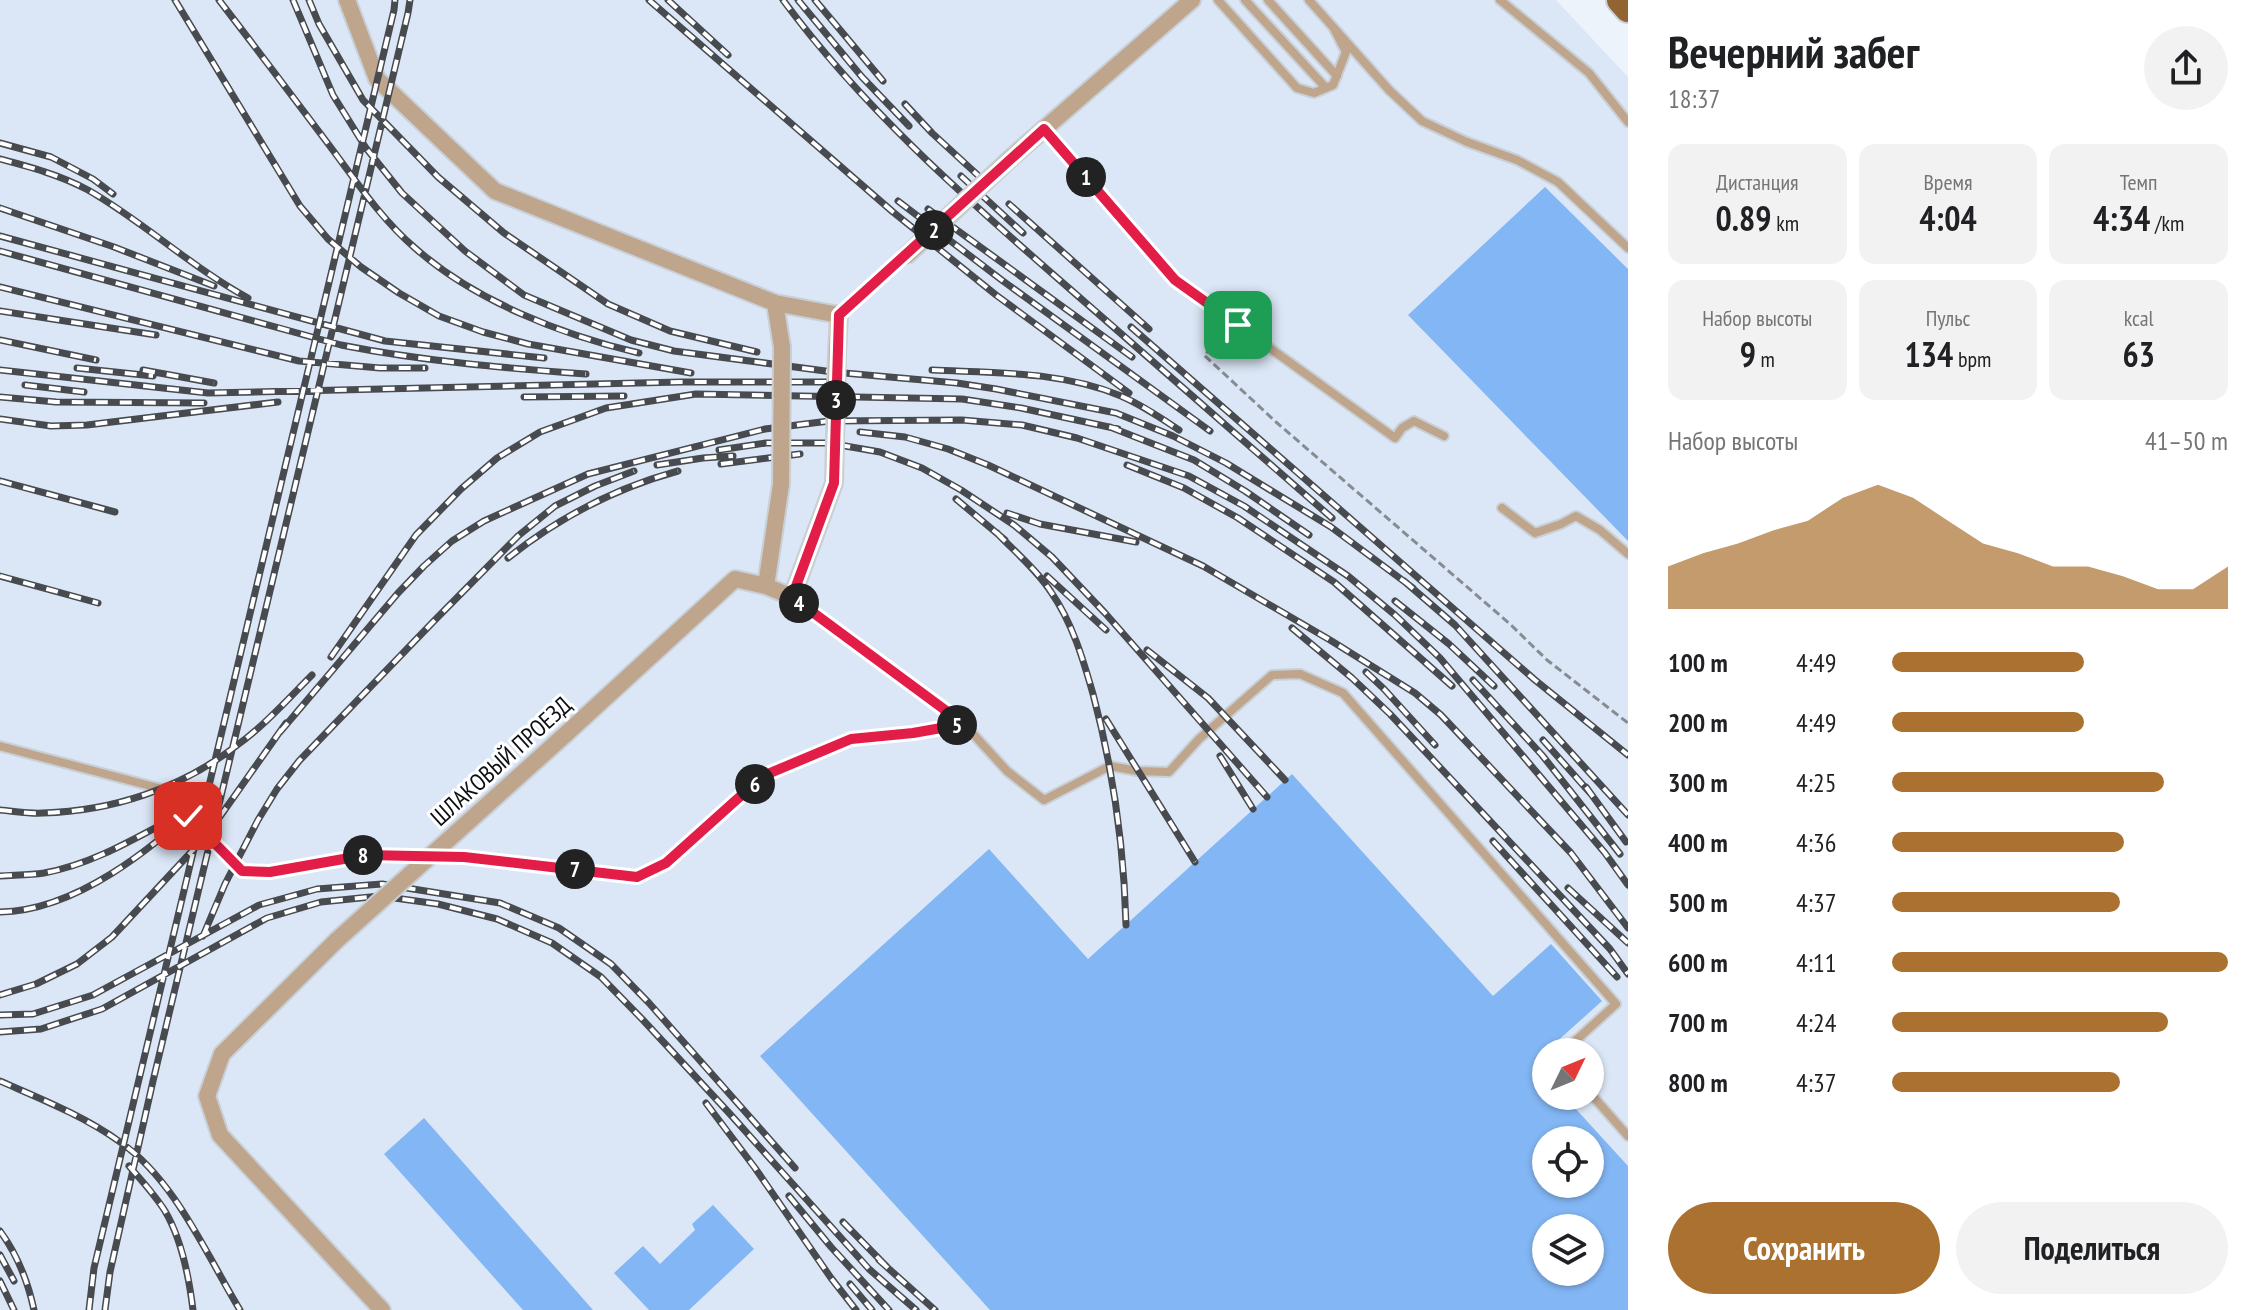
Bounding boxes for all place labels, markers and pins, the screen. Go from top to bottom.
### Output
pin: 1 [1066,157,1106,197]
pin: 2 [914,210,954,250]
pin [1204,291,1272,359]
pin: 3 [816,380,856,420]
pin: 4 [779,583,819,623]
pin: 5 [937,705,977,745]
pin: 6 [735,764,775,804]
pin [154,782,222,850]
pin: 8 [343,835,383,875]
pin: 7 [555,849,595,889]

